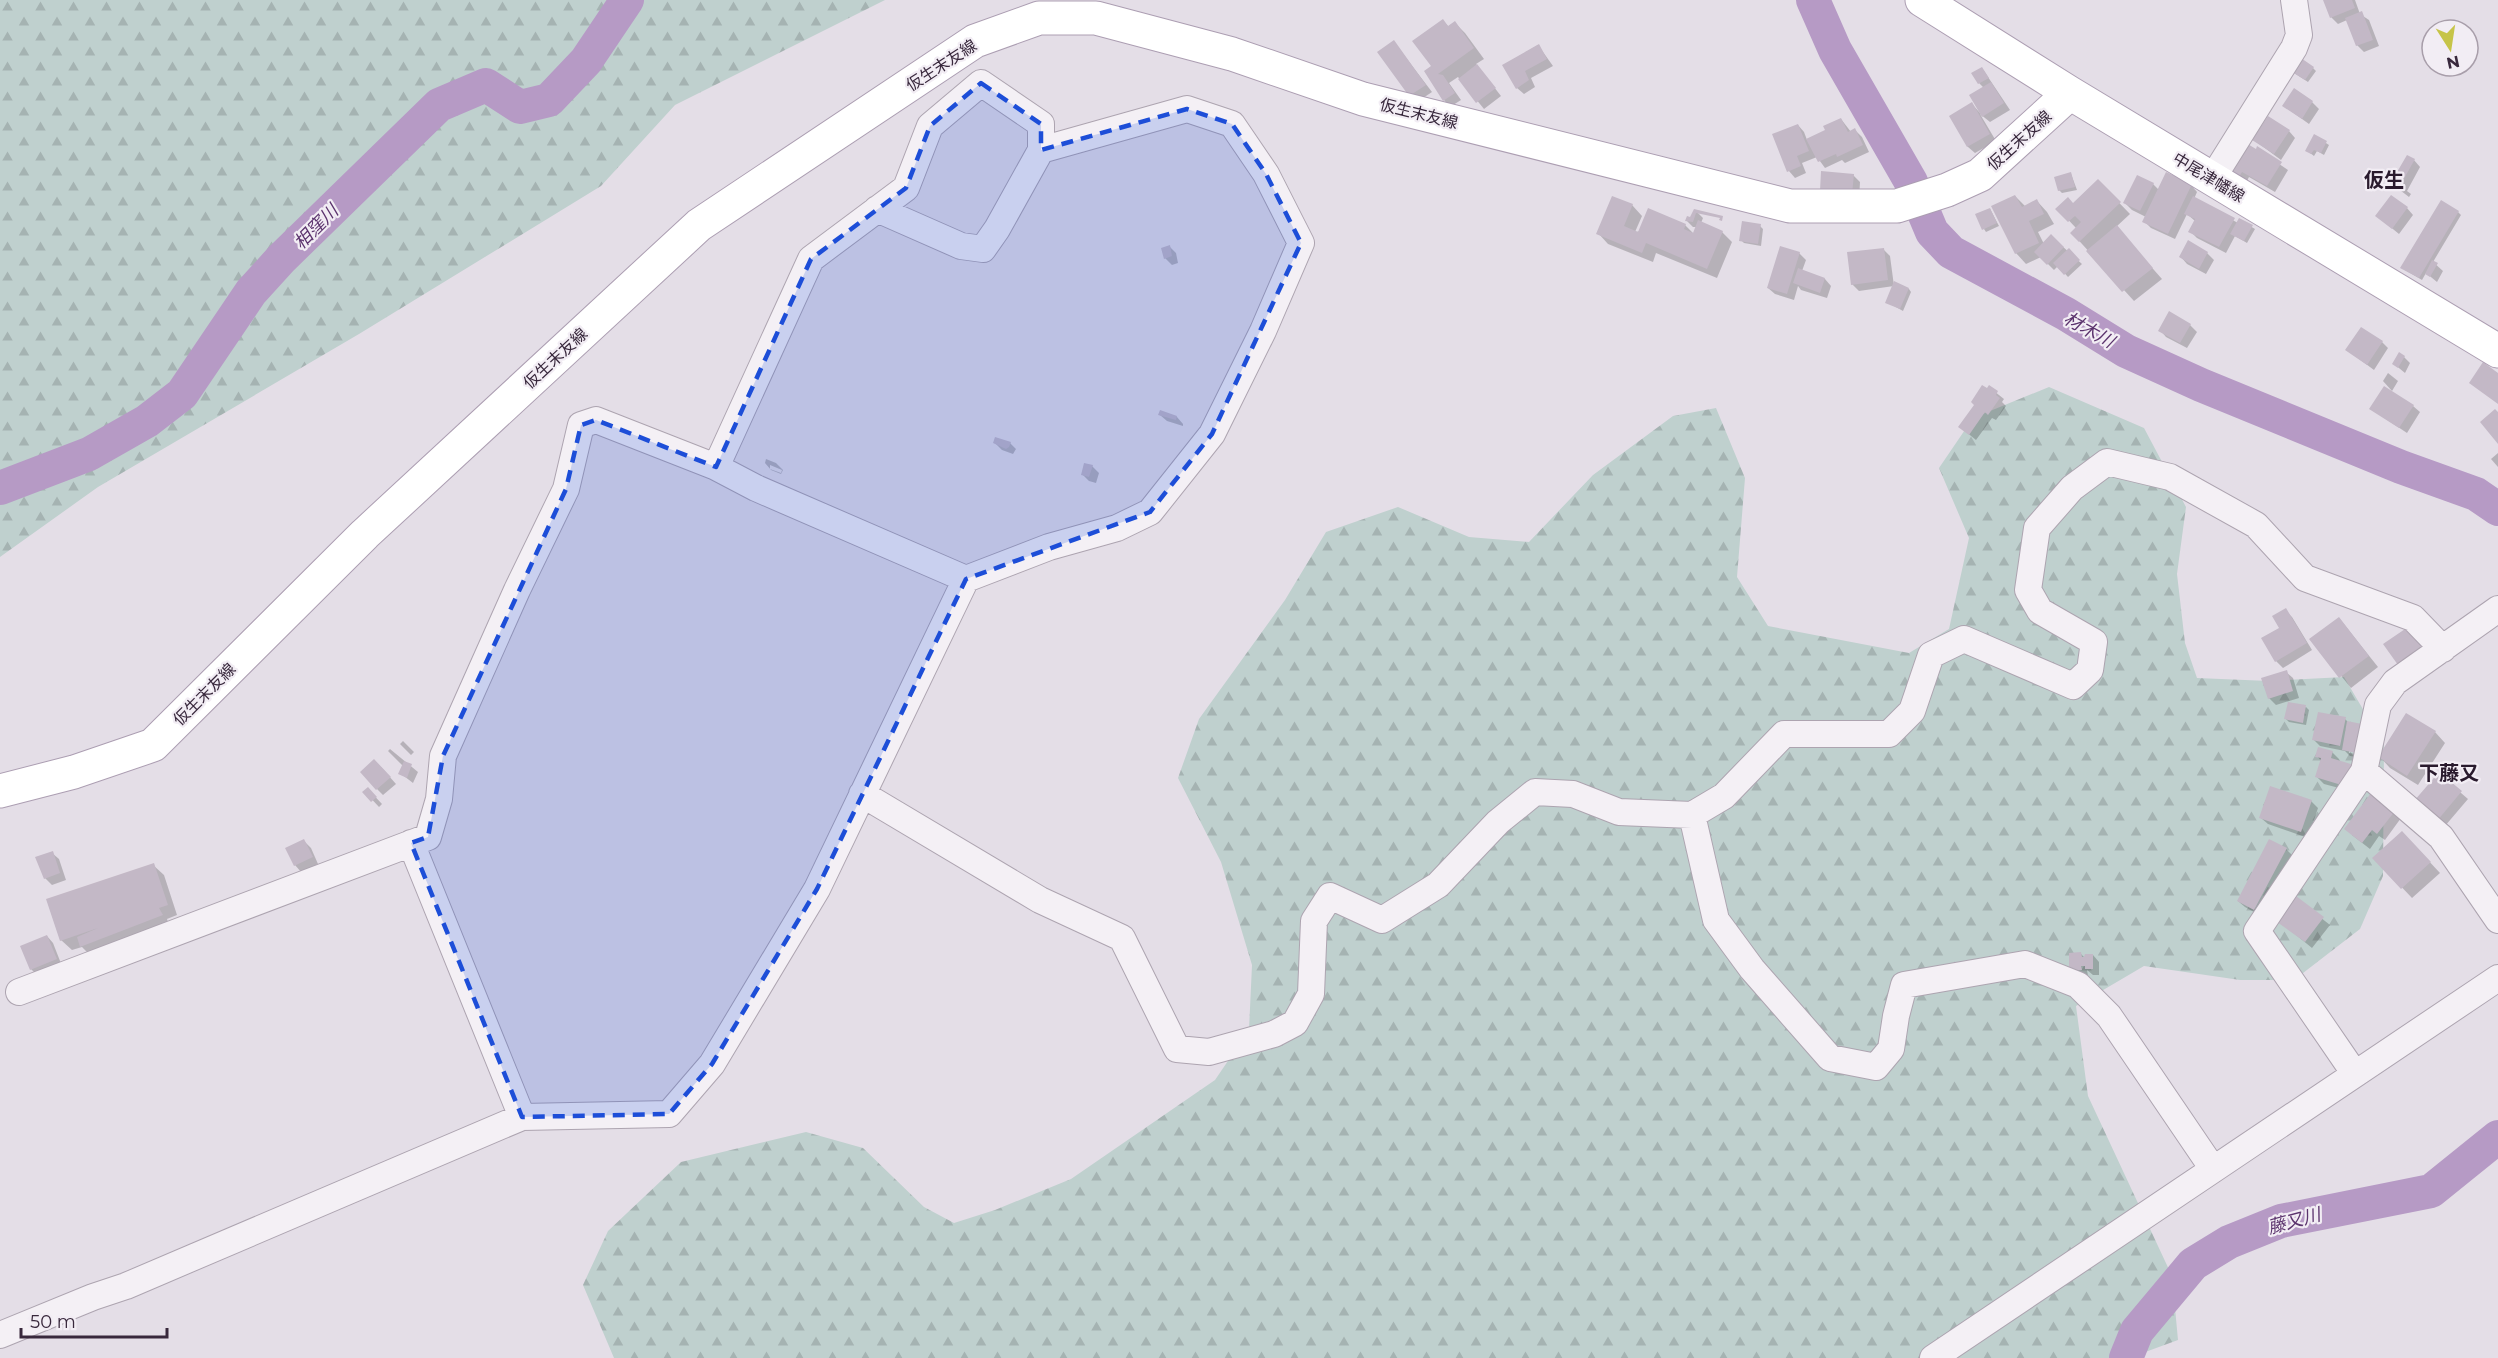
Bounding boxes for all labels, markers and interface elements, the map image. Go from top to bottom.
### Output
north arrow [2420,18,2480,78]
street label: 仮生末友線 [903,36,980,95]
text: N [2445,52,2461,73]
street label: 仮生末友線 [1378,95,1460,132]
street label: 仮生末友線 [1983,107,2055,174]
street label: 中尾津幡線 [2170,149,2248,206]
district label: 仮生 [2364,168,2404,192]
water label: 相窪川 [289,199,344,254]
water label: 材木川 [2060,307,2120,354]
street label: 仮生末友線 [520,324,591,393]
street label: 仮生末友線 [169,659,239,729]
district label: 下藤又 [2419,761,2479,785]
water label: 藤又川 [2265,1203,2325,1239]
scale bar [21,1301,166,1339]
text: 50 m [30,1311,76,1333]

